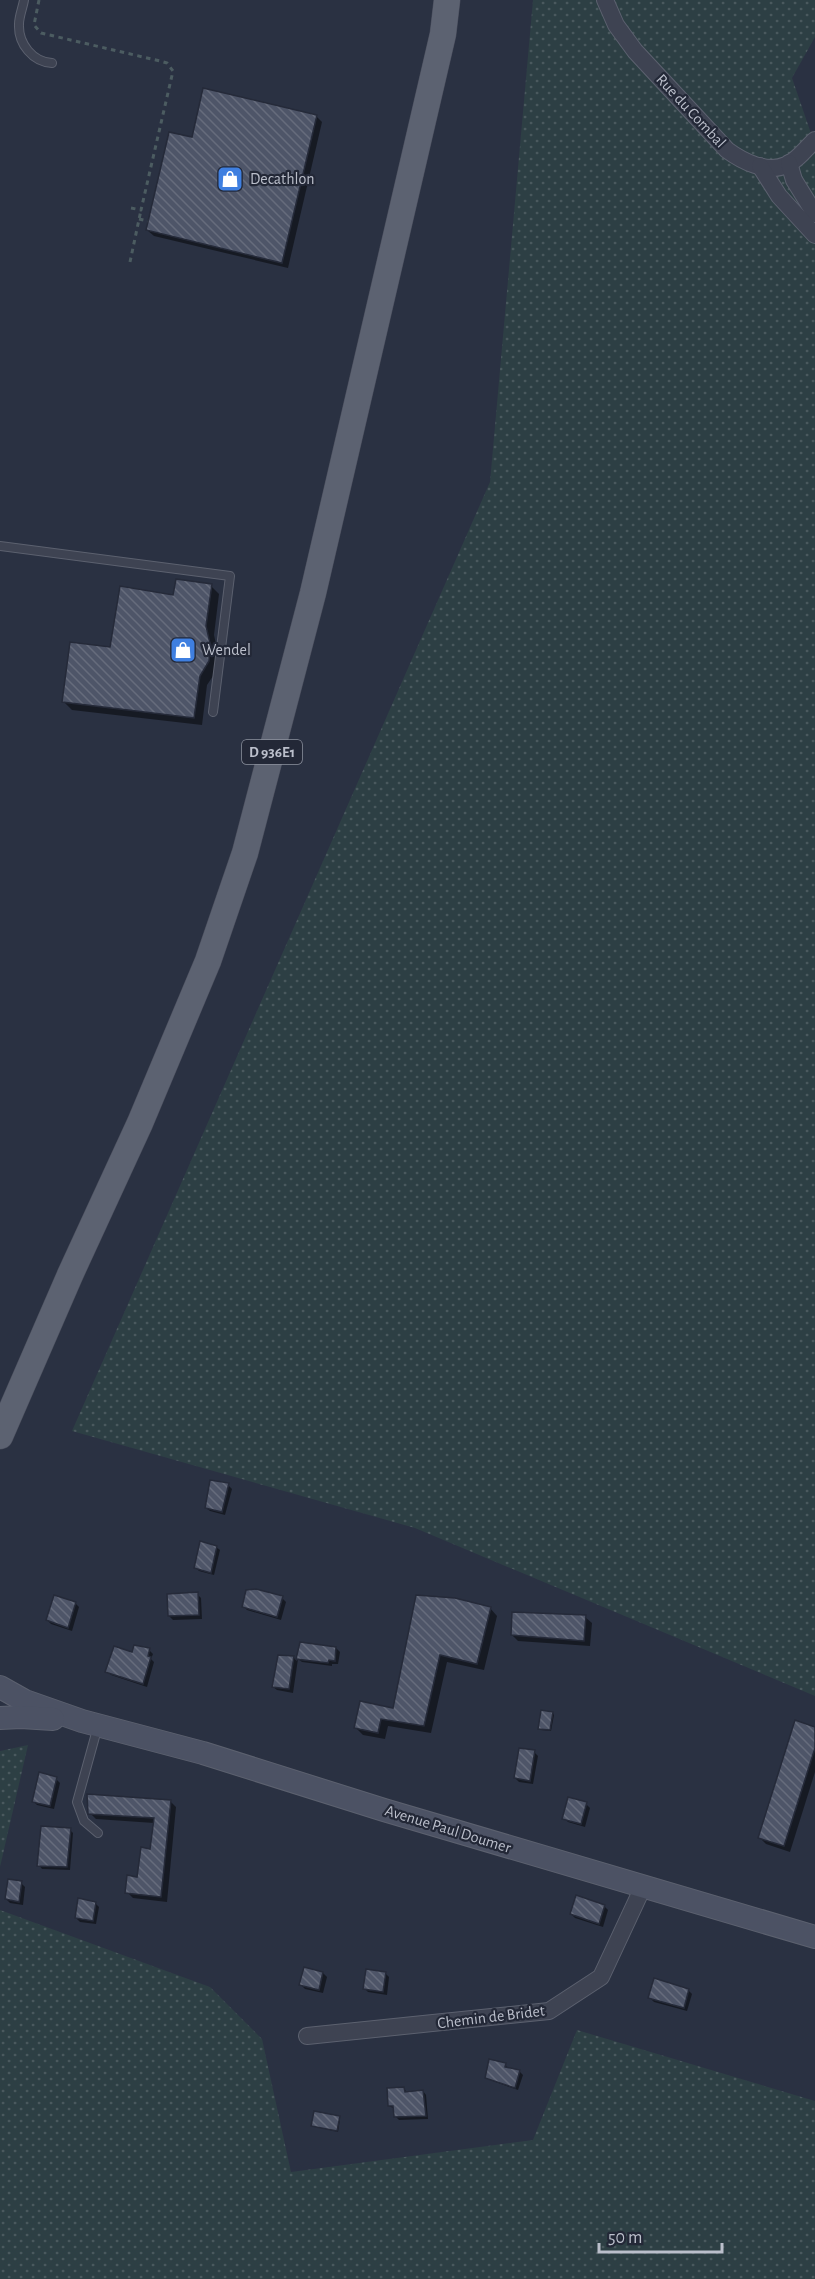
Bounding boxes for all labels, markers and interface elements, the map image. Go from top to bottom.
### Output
street label: Rue du Combal [653,71,729,151]
shop icon: Decathlon [215,164,245,194]
place label: Decathlon [250,171,314,187]
shop icon: Wendel [168,635,198,665]
place label: Wendel [202,642,251,658]
road number: D 936E1 [242,740,302,764]
street label: Avenue Paul Doumer [383,1802,514,1856]
street label: Chemin de Bridet [436,2002,546,2032]
scale bar [599,2216,722,2254]
text: 50 m [608,2229,642,2247]

